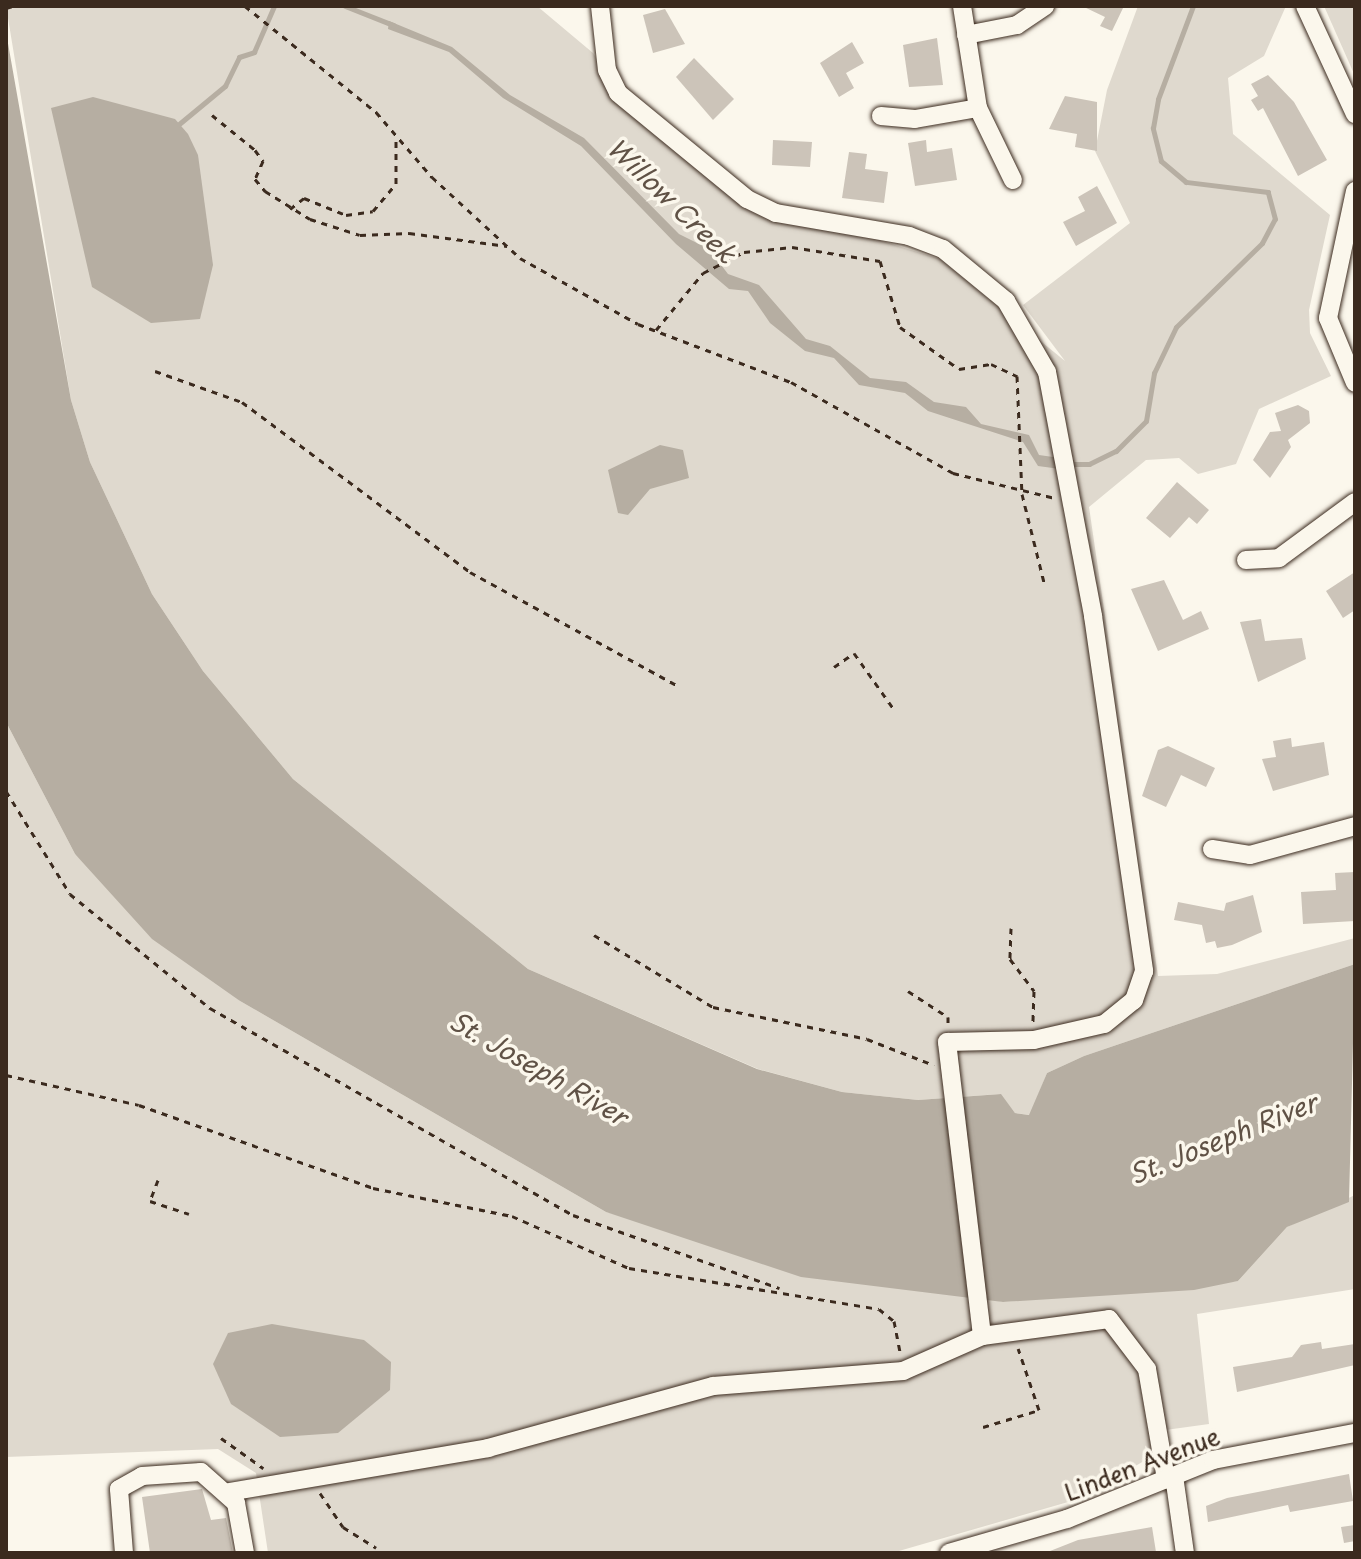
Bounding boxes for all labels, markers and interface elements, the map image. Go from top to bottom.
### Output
water label: Willow Creek [601,131,743,269]
water label: St. Joseph River [444,1004,634,1132]
water label: St. Joseph River [1124,1086,1322,1190]
street label: Linden Avenue [1060,1421,1224,1507]

